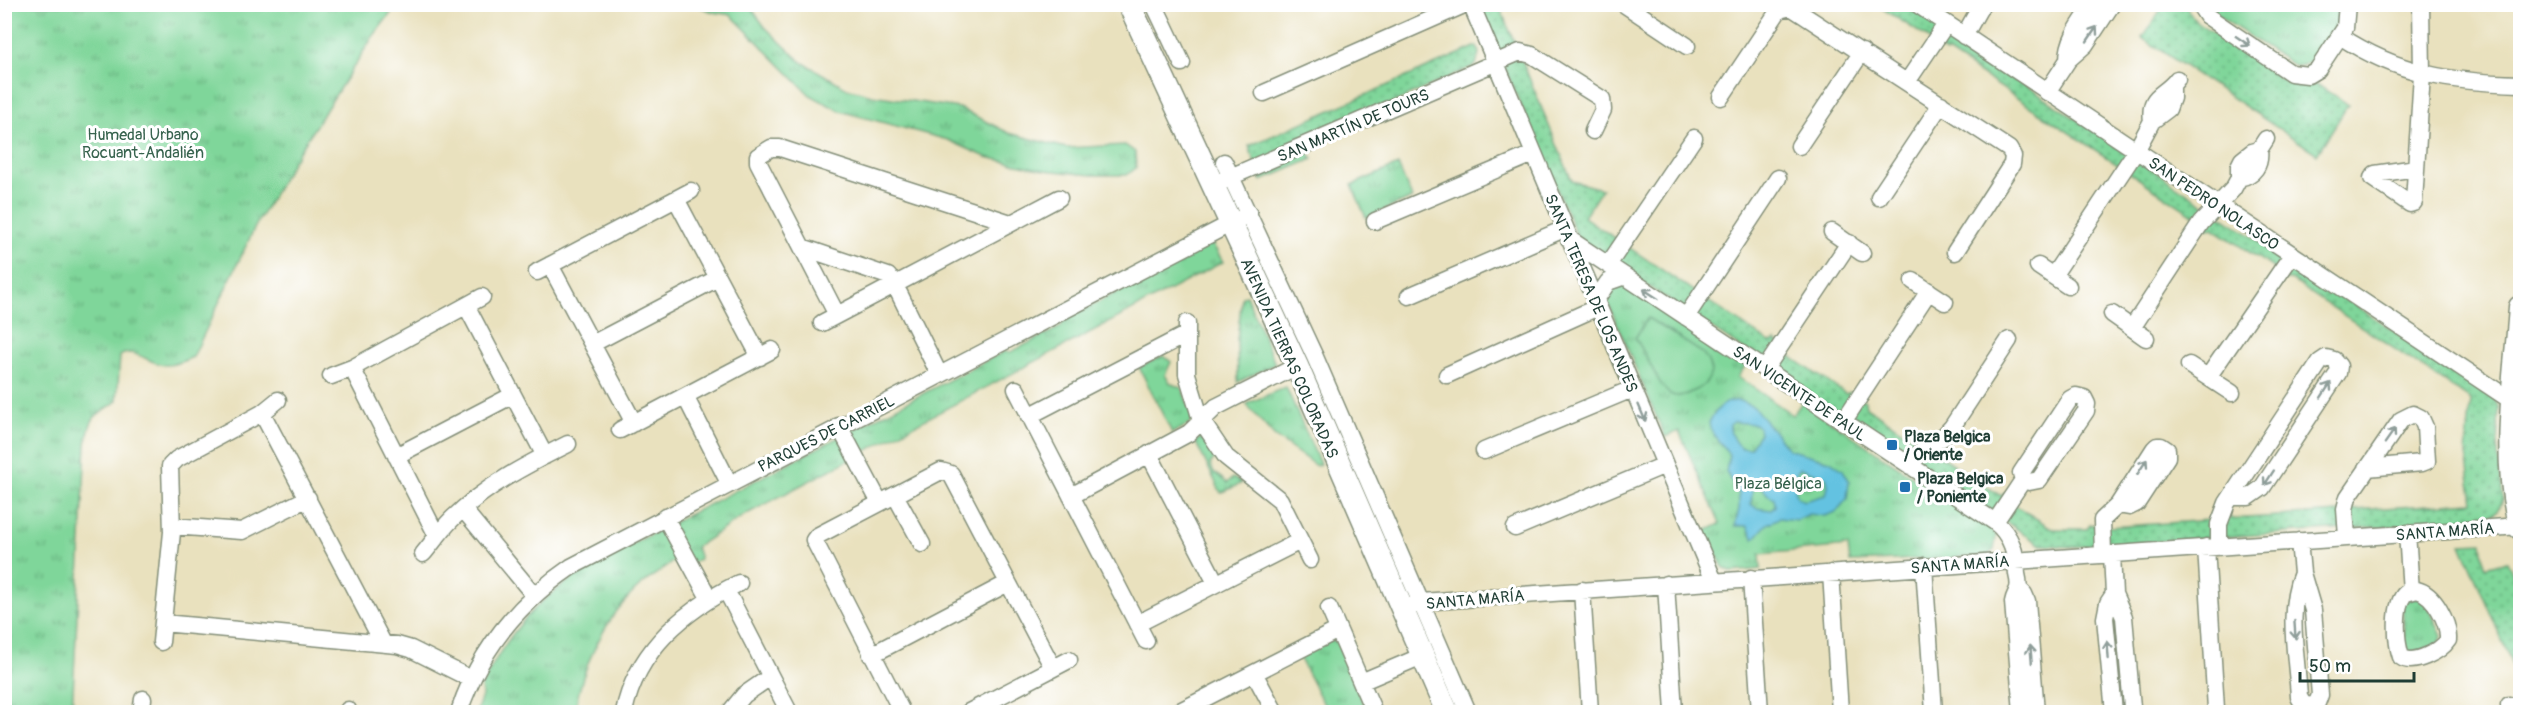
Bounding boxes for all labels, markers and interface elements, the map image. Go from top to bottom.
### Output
one-way arrow [2086,26,2098,43]
one-way arrow [2235,35,2251,47]
street label: SAN MARTÍN DE TOURS [1274,85,1432,167]
park label: Humedal Urbano Rocuant-Andalién [82,125,204,163]
street label: SAN PEDRO NOLASCO [2144,153,2283,255]
street label: SANTA TERESA DE LOS ANDES [1540,191,1642,396]
street label: AVENIDA TIERRAS COLORADAS [1236,255,1342,462]
one-way arrow [1643,288,1660,300]
street label: SAN VICENTE DE PAUL [1729,342,1870,446]
one-way arrow [2320,382,2333,399]
street label: PARQUES DE CARRIEL [755,391,898,477]
one-way arrow [1637,404,1649,422]
place label: Plaza Belgica / Oriente [1904,427,1991,465]
one-way arrow [2384,429,2396,445]
marker: Plaza Belgica / Oriente [1885,438,1899,452]
one-way arrow [2137,459,2149,476]
place label: Plaza Belgica / Poniente [1917,469,2004,507]
one-way arrow [2263,469,2275,486]
park label: Plaza Bélgica [1734,474,1822,494]
marker: Plaza Belgica / Poniente [1898,480,1912,494]
street label: SANTA MARÍA [2395,519,2495,545]
street label: SANTA MARÍA [1910,552,2010,578]
street label: SANTA MARÍA [1425,586,1525,614]
one-way arrow [2290,620,2301,640]
one-way arrow [2102,641,2113,661]
one-way arrow [2025,645,2036,665]
scale bar [2300,645,2414,683]
text: 50 m [2309,655,2351,678]

